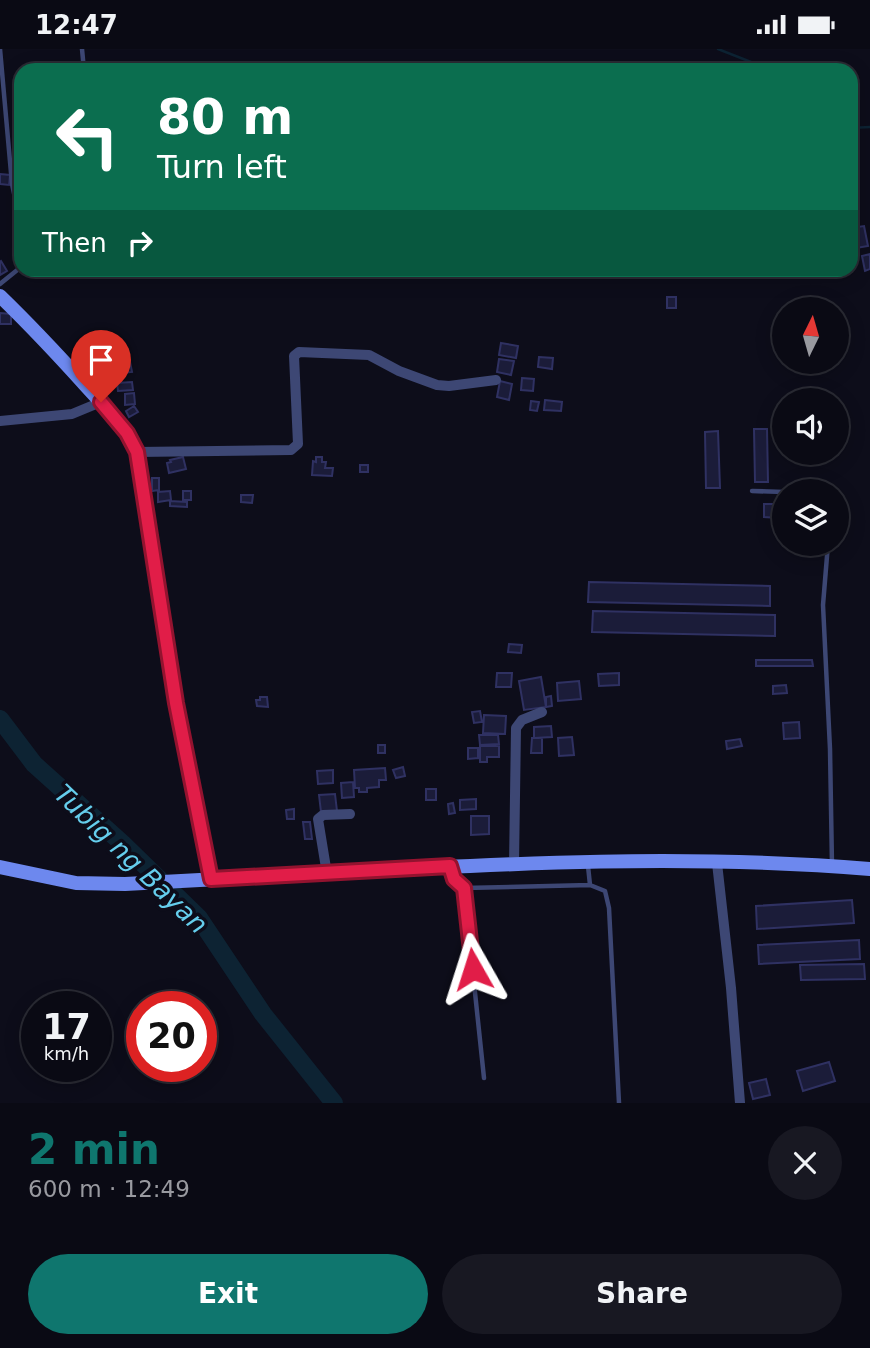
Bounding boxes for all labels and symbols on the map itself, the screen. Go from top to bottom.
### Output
north arrow [772,297,849,375]
pin [71,330,131,402]
water label: Tubig ng Bayan [48,778,214,940]
position arrow [436,932,510,1006]
speed limit sign: 20 [126,991,217,1082]

